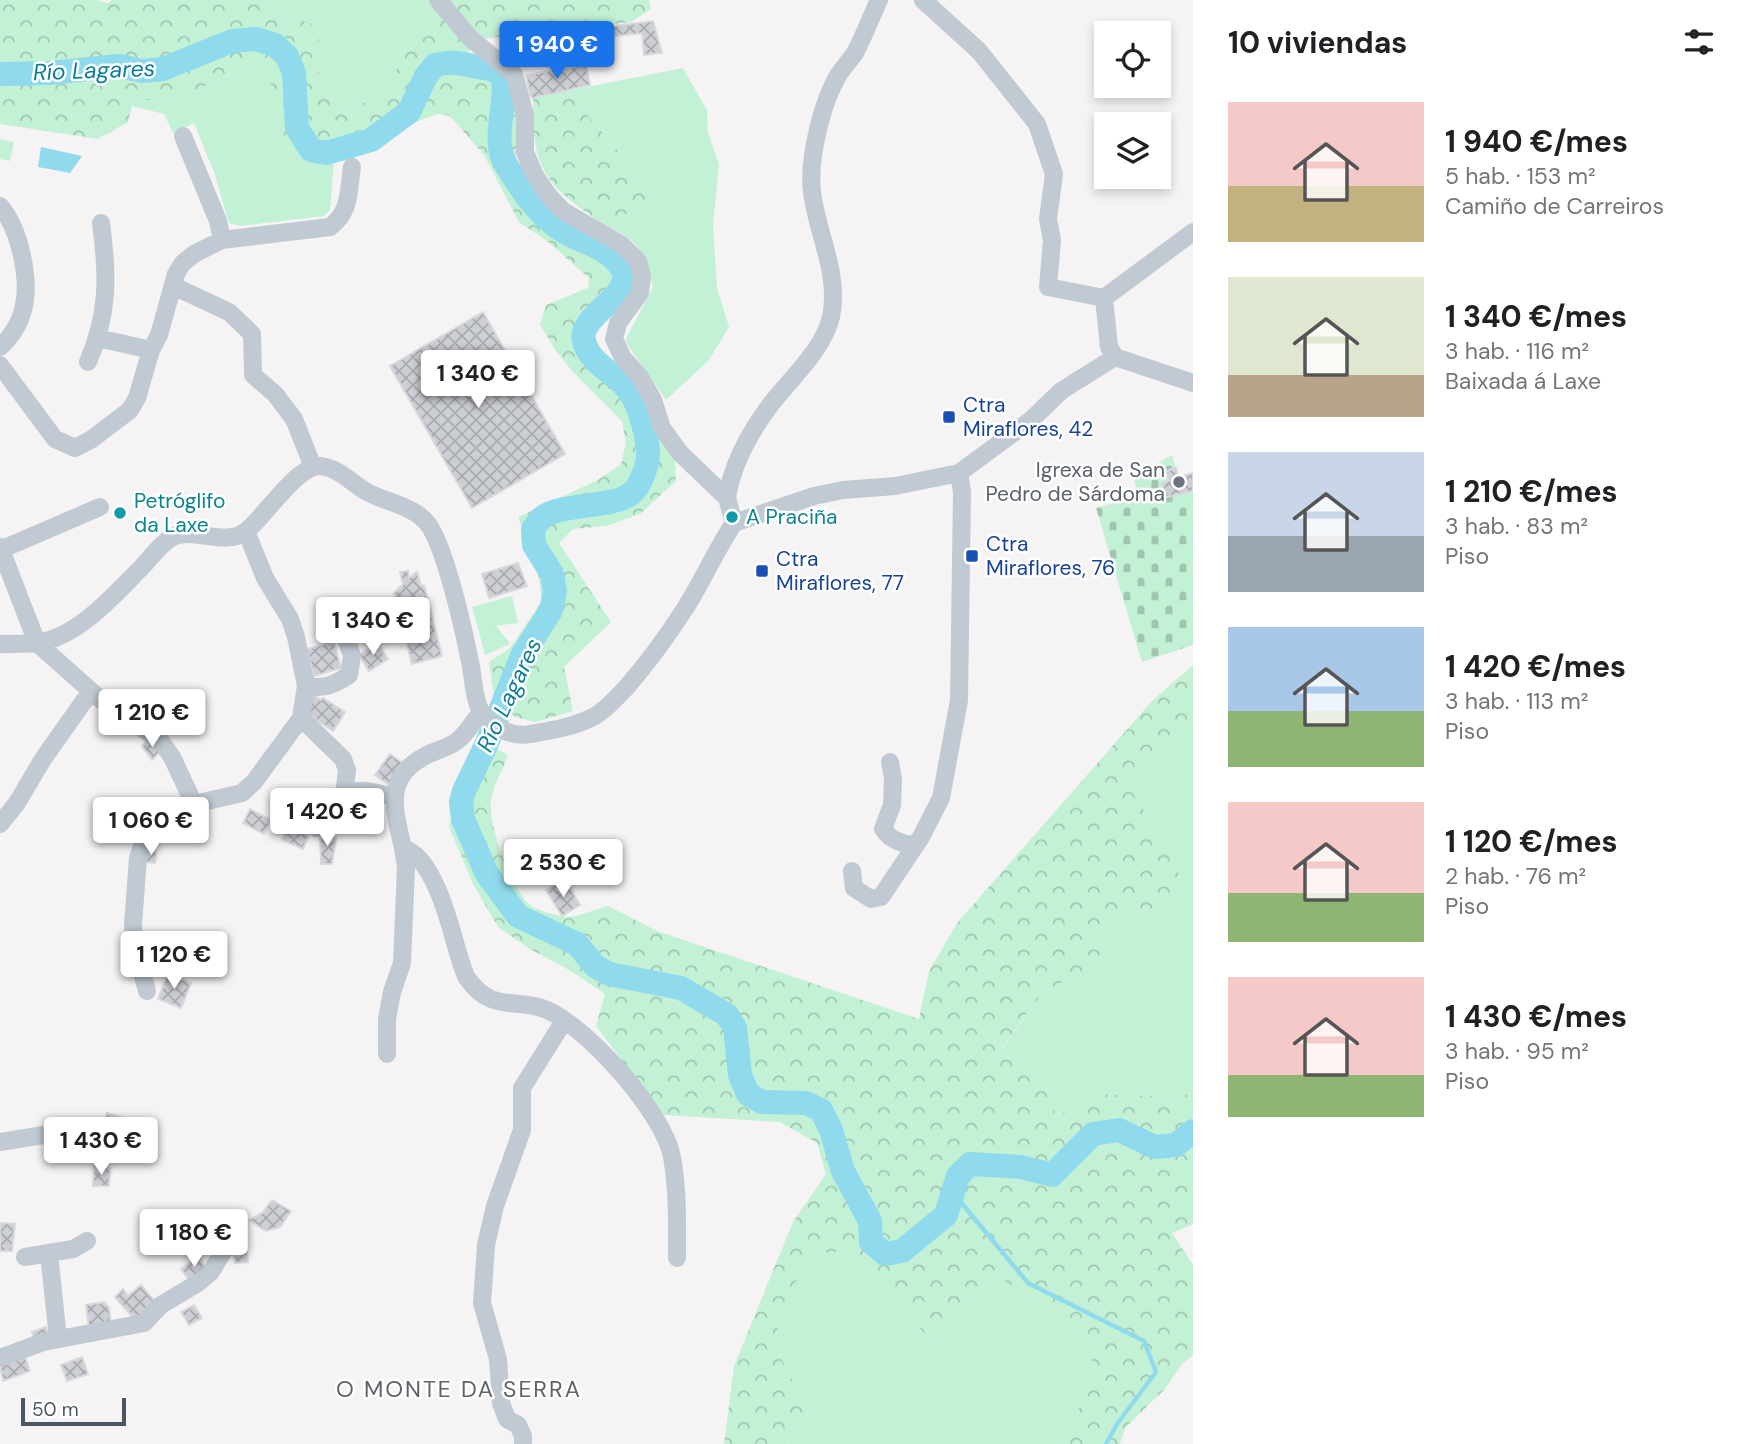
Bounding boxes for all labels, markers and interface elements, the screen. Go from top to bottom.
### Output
map controls [1094,21,1171,189]
button: locate [1094,21,1171,98]
pin: 1 940 € [492,22,622,81]
text: 10 viviendas [1228,23,1407,62]
icon: filters [1680,23,1718,61]
text: 1 940 € [515,29,599,59]
water label: Río Lagares [32,53,156,87]
button: layers [1094,112,1171,189]
text: 1 940 €/mes [1445,122,1628,161]
icon: home [1284,130,1368,214]
text: 5 hab. · 153 m² [1445,161,1596,191]
text: Camiño de Carreiros [1445,191,1664,221]
text: 1 340 €/mes [1445,297,1627,336]
icon: home [1284,305,1368,389]
text: 3 hab. · 116 m² [1445,336,1589,366]
pin: 1 340 € [413,350,543,410]
text: 1 340 € [437,358,519,388]
text: Baixada á Laxe [1445,366,1601,396]
place label: Ctra Miraflores, 42 [963,391,1093,443]
marker: Ctra Miraflores, 42 [941,409,957,425]
place label: Igrexa de San Pedro de Sárdoma [986,456,1165,508]
text: 1 210 €/mes [1445,472,1618,511]
marker: Igrexa de San Pedro de Sárdoma [1171,474,1187,490]
icon: home [1284,480,1368,564]
place label: Petróglifo da Laxe [134,487,225,539]
place label: A Praciña [746,503,837,531]
marker: Petróglifo da Laxe [112,505,128,521]
marker: A Praciña [724,509,740,525]
text: 3 hab. · 83 m² [1445,511,1588,541]
place label: Ctra Miraflores, 76 [986,530,1115,582]
text: Piso [1445,541,1489,571]
place label: Ctra Miraflores, 77 [776,545,904,597]
marker: Ctra Miraflores, 76 [964,548,980,564]
marker: Ctra Miraflores, 77 [754,563,770,579]
pin: 1 340 € [308,598,438,657]
text: 1 340 € [332,605,414,635]
water label: Río Lagares [470,633,548,757]
text: 1 420 €/mes [1445,647,1626,686]
icon: home [1284,655,1368,739]
text: 3 hab. · 113 m² [1445,686,1588,716]
pin: 1 210 € [87,690,217,749]
text: 1 210 € [114,697,190,727]
text: Piso [1445,716,1489,746]
pin: 1 420 € [262,788,392,848]
text: 1 420 € [286,796,368,826]
pin: 1 060 € [86,798,216,857]
text: 1 060 € [109,805,193,835]
text: 1 120 €/mes [1445,822,1617,861]
icon: home [1284,830,1368,914]
pin: 2 530 € [498,839,628,899]
text: 2 530 € [520,847,606,877]
text: 2 hab. · 76 m² [1445,861,1586,891]
text: Piso [1445,891,1489,921]
pin: 1 120 € [109,932,239,991]
text: 1 120 € [136,939,212,969]
text: 1 430 €/mes [1445,997,1627,1036]
icon: home [1284,1005,1368,1089]
text: 3 hab. · 95 m² [1445,1036,1589,1066]
text: Piso [1445,1066,1489,1096]
pin: 1 430 € [36,1118,166,1177]
text: 1 430 € [60,1125,142,1155]
pin: 1 180 € [129,1210,259,1269]
text: 1 180 € [156,1217,232,1247]
district label: O MONTE DA SERRA [336,1374,582,1404]
scale bar [21,1395,126,1427]
text: 50 m [32,1397,79,1422]

